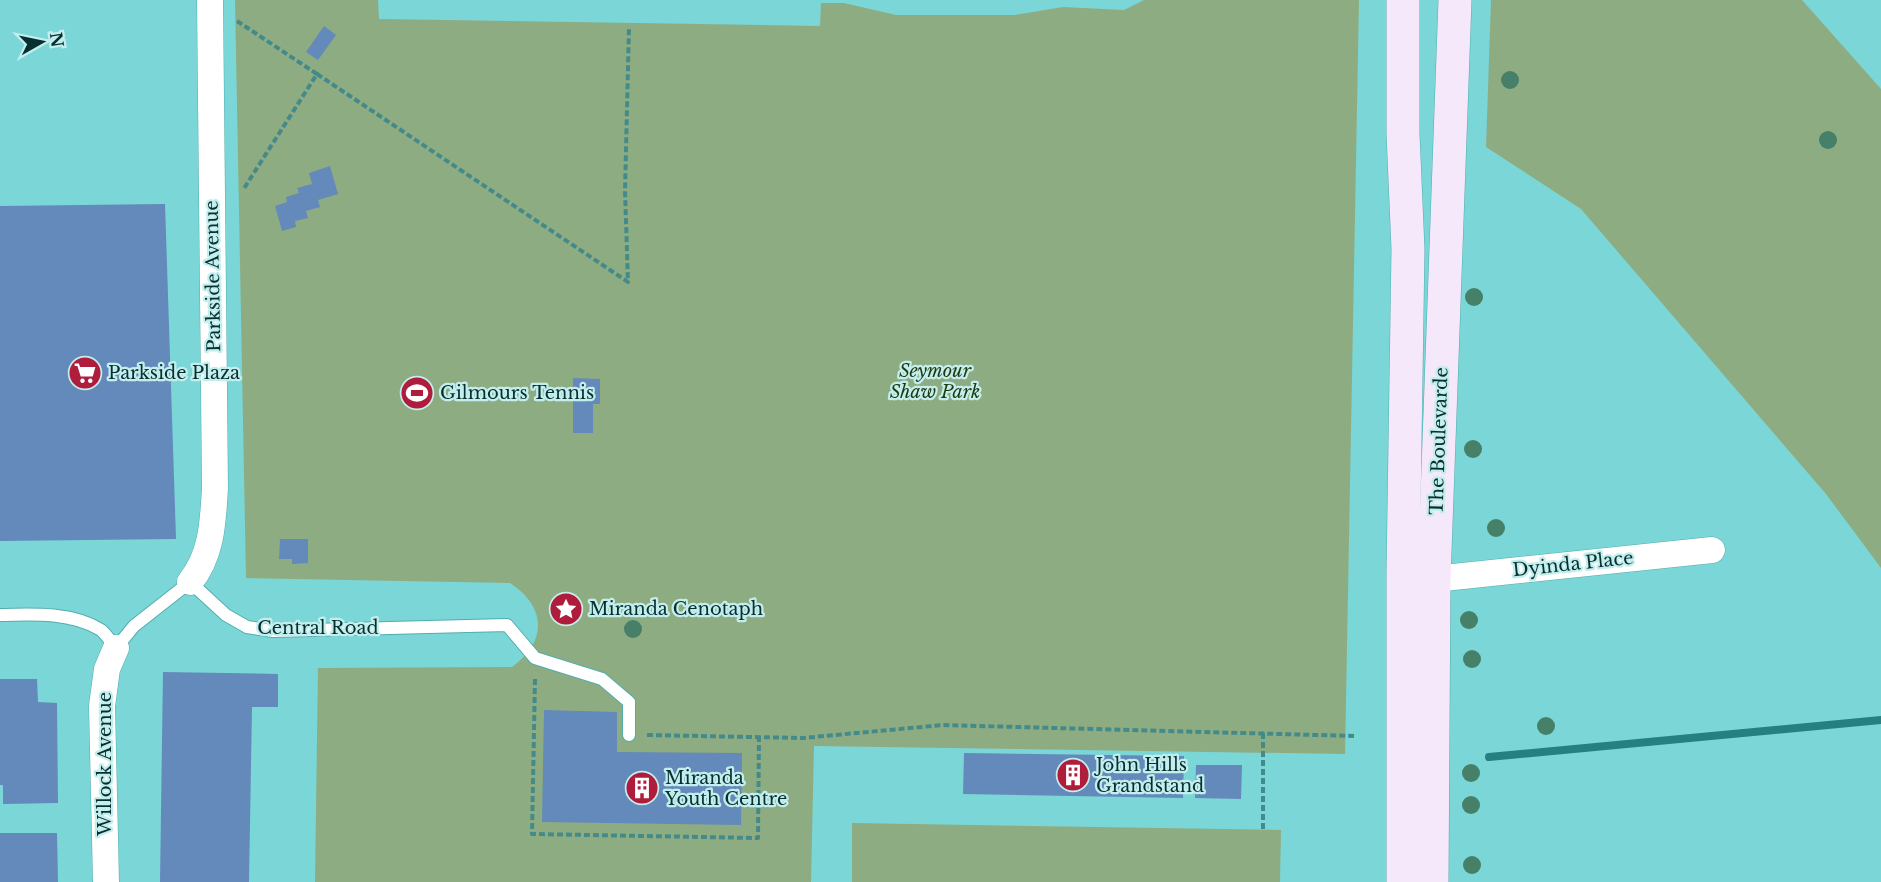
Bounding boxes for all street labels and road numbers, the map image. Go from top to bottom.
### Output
street label: Parkside Avenue [201,200,225,352]
street label: The Boulevarde [1425,367,1453,515]
street label: Dyinda Place [1512,547,1634,581]
street label: Central Road [257,617,379,639]
street label: Willock Avenue [94,692,116,837]

